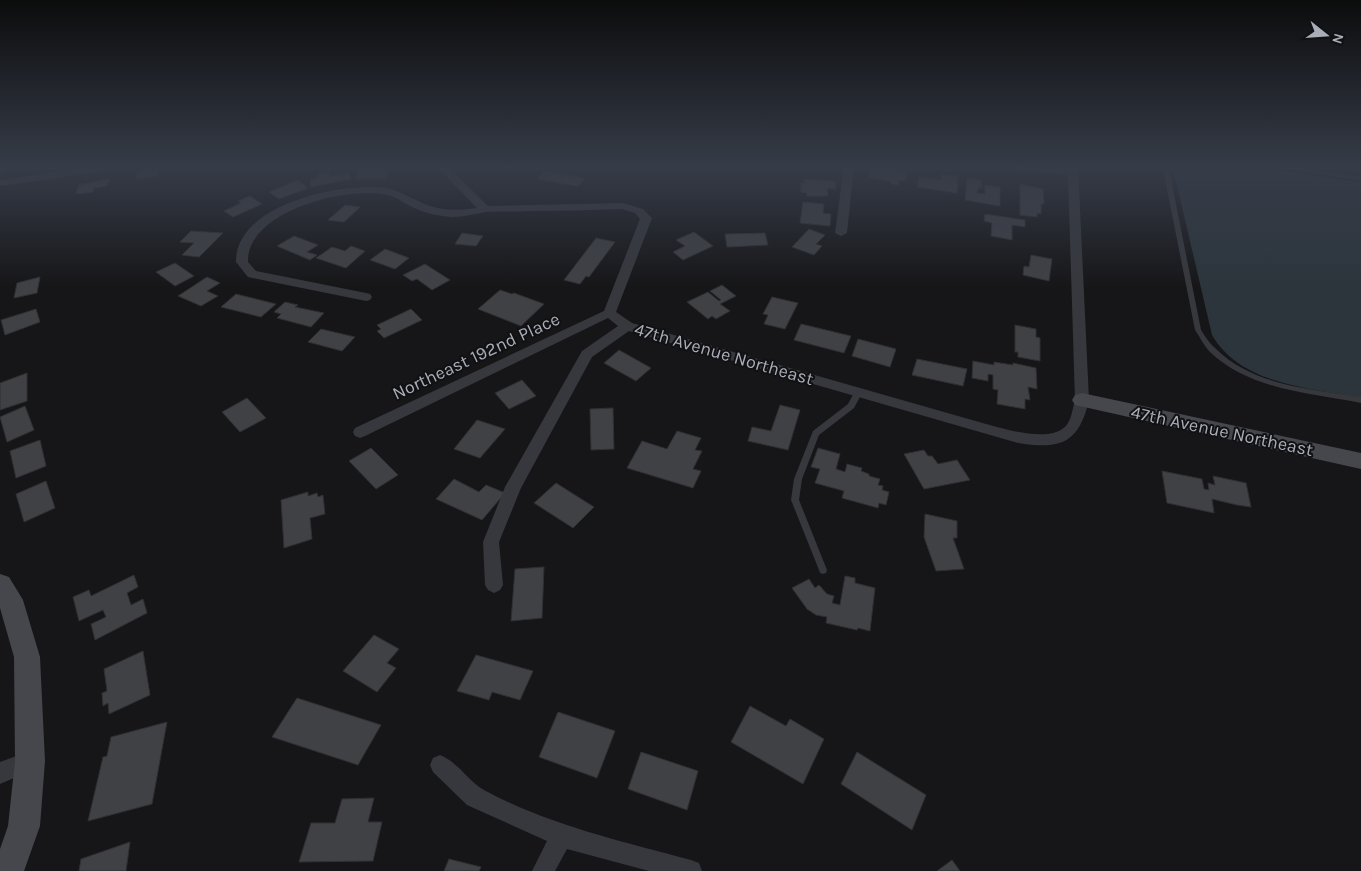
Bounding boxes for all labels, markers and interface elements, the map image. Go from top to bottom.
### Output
north arrow [1301,10,1351,60]
text: N [1328,31,1348,46]
street label: Northeast 192nd Place [389,308,563,404]
street label: 47th Avenue Northeast [632,318,816,390]
street label: 47th Avenue Northeast [1129,401,1315,461]

